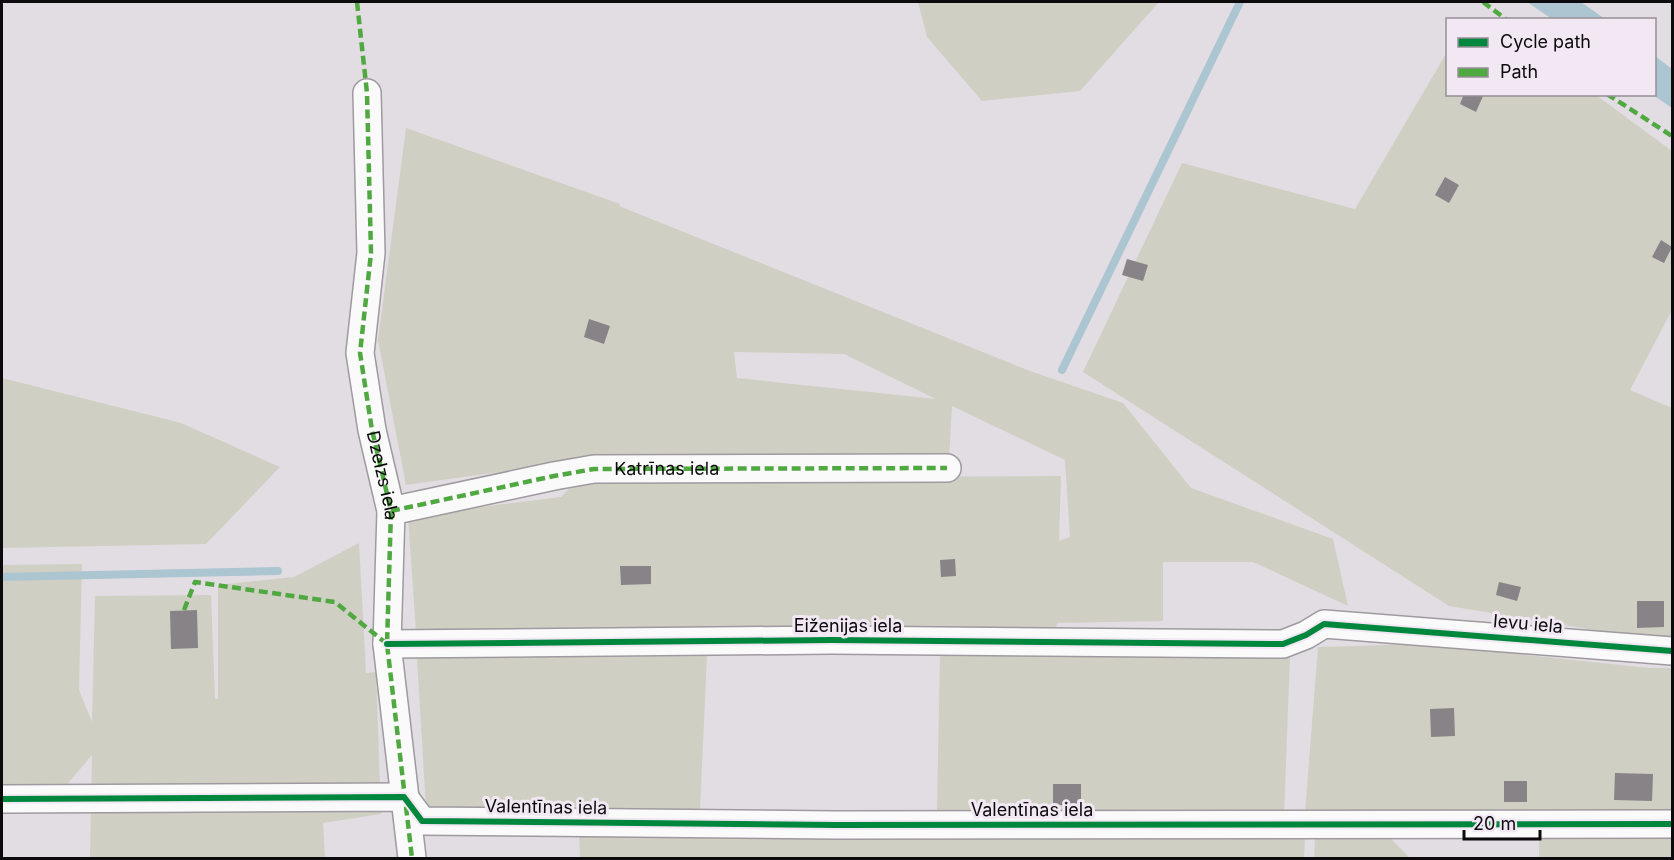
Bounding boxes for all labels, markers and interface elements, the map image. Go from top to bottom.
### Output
legend [1446,18,1656,96]
text: Cycle path [1500,31,1591,52]
text: Path [1500,61,1538,82]
street label: Dzelzs iela [363,429,402,521]
street label: Katrīnas iela [614,458,719,479]
street label: Ievu iela [1492,610,1564,637]
street label: Eiženijas iela [794,615,902,636]
street label: Valentīnas iela [485,795,607,818]
street label: Valentīnas iela [971,799,1093,820]
scale bar [1464,803,1540,841]
text: 20 m [1473,813,1516,834]

